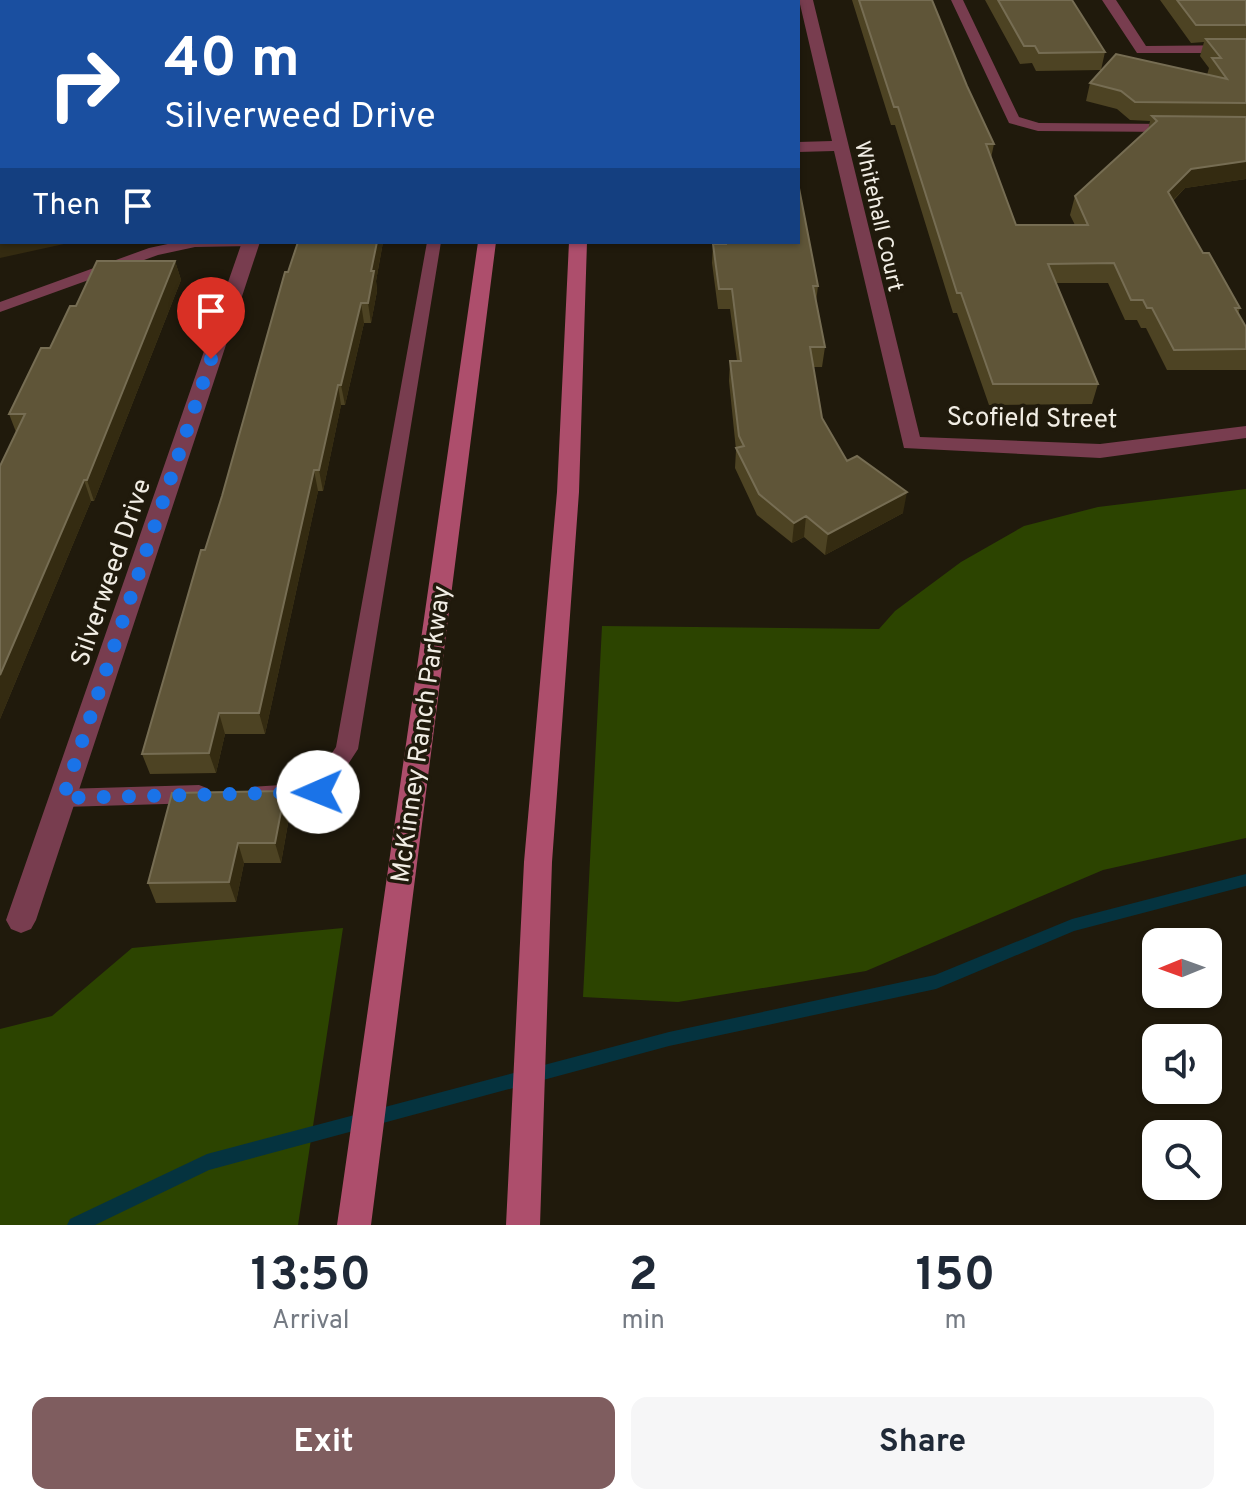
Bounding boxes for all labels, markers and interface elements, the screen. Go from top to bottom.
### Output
text: 40 m [164,26,300,96]
icon: right [32,32,136,136]
text: Silverweed Drive [164,95,436,141]
street label: Whitehall Court [847,139,908,294]
icon: arrive [116,184,160,228]
text: Then [32,188,100,225]
pin [177,277,245,359]
icon: arrive [189,289,233,333]
street label: Scofield Street [946,402,1118,437]
street label: Silverweed Drive [65,475,160,671]
street label: McKinney Ranch Parkway [385,584,460,885]
position arrow [276,750,360,834]
north arrow [1142,928,1222,1008]
map controls [1142,928,1222,1200]
button: sound [1142,1024,1222,1104]
button: search [1142,1120,1222,1200]
text: 13:50 [251,1247,371,1307]
text: 2 [629,1247,658,1307]
text: 150 [915,1247,995,1307]
text: Arrival [272,1305,350,1338]
text: min [622,1305,665,1338]
text: m [944,1305,966,1338]
button: Exit [32,1397,615,1489]
button: Share [631,1397,1214,1489]

